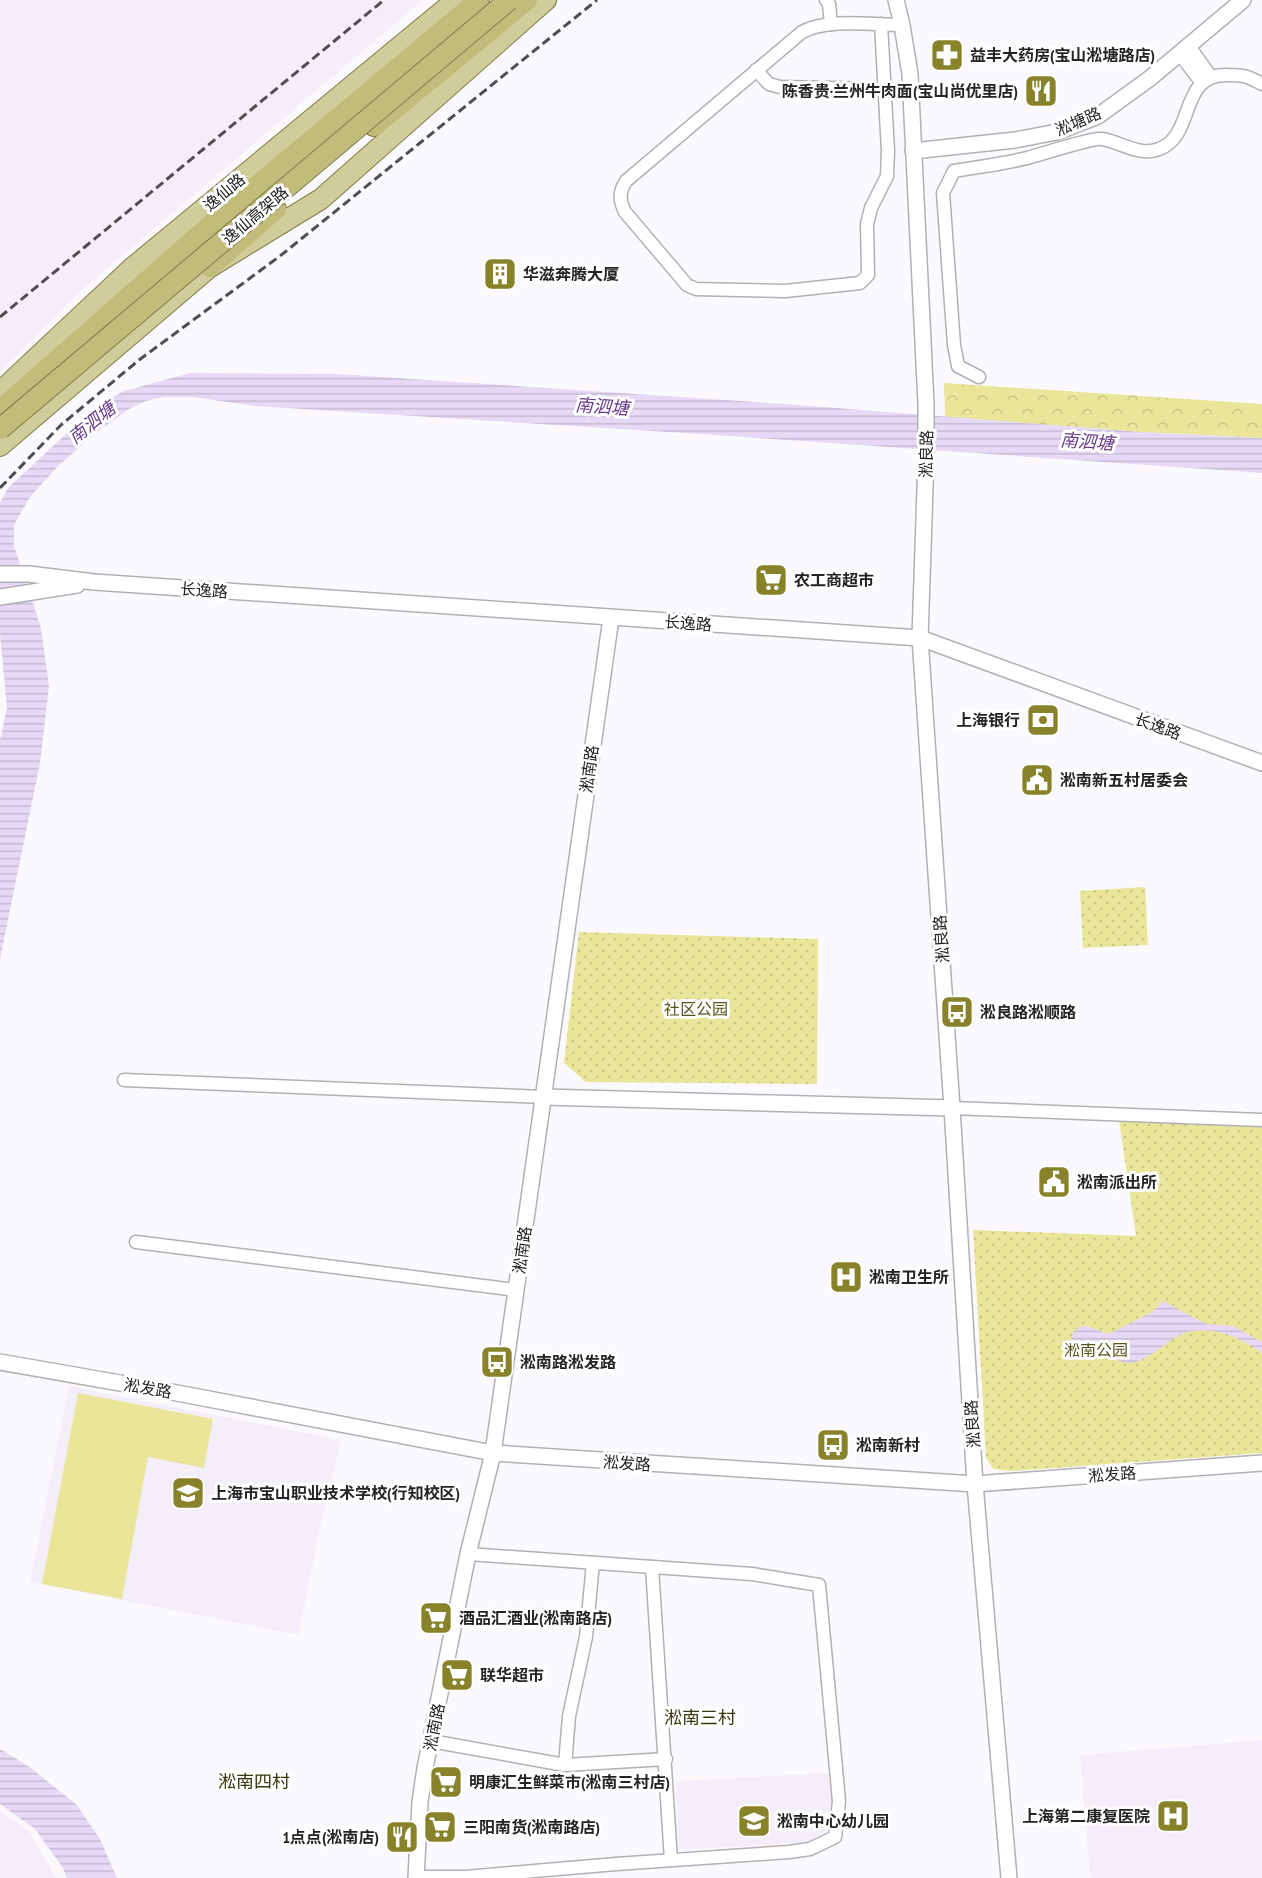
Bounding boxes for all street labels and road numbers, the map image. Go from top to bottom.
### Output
street label: 淞塘路 [1052,102,1104,140]
street label: 逸仙路 [199,169,249,215]
street label: 逸仙高架路 [218,182,292,248]
street label: 淞良路 [916,430,936,478]
street label: 长逸路 [179,578,229,602]
street label: 长逸路 [663,611,713,635]
street label: 长逸路 [1132,708,1184,744]
street label: 淞南路 [576,744,602,794]
street label: 淞良路 [929,914,953,964]
street label: 淞南路 [509,1225,535,1275]
street label: 淞发路 [123,1374,173,1402]
street label: 淞良路 [960,1399,984,1449]
street label: 淞发路 [602,1451,652,1475]
street label: 淞发路 [1087,1462,1137,1486]
street label: 淞南路 [420,1702,448,1752]

